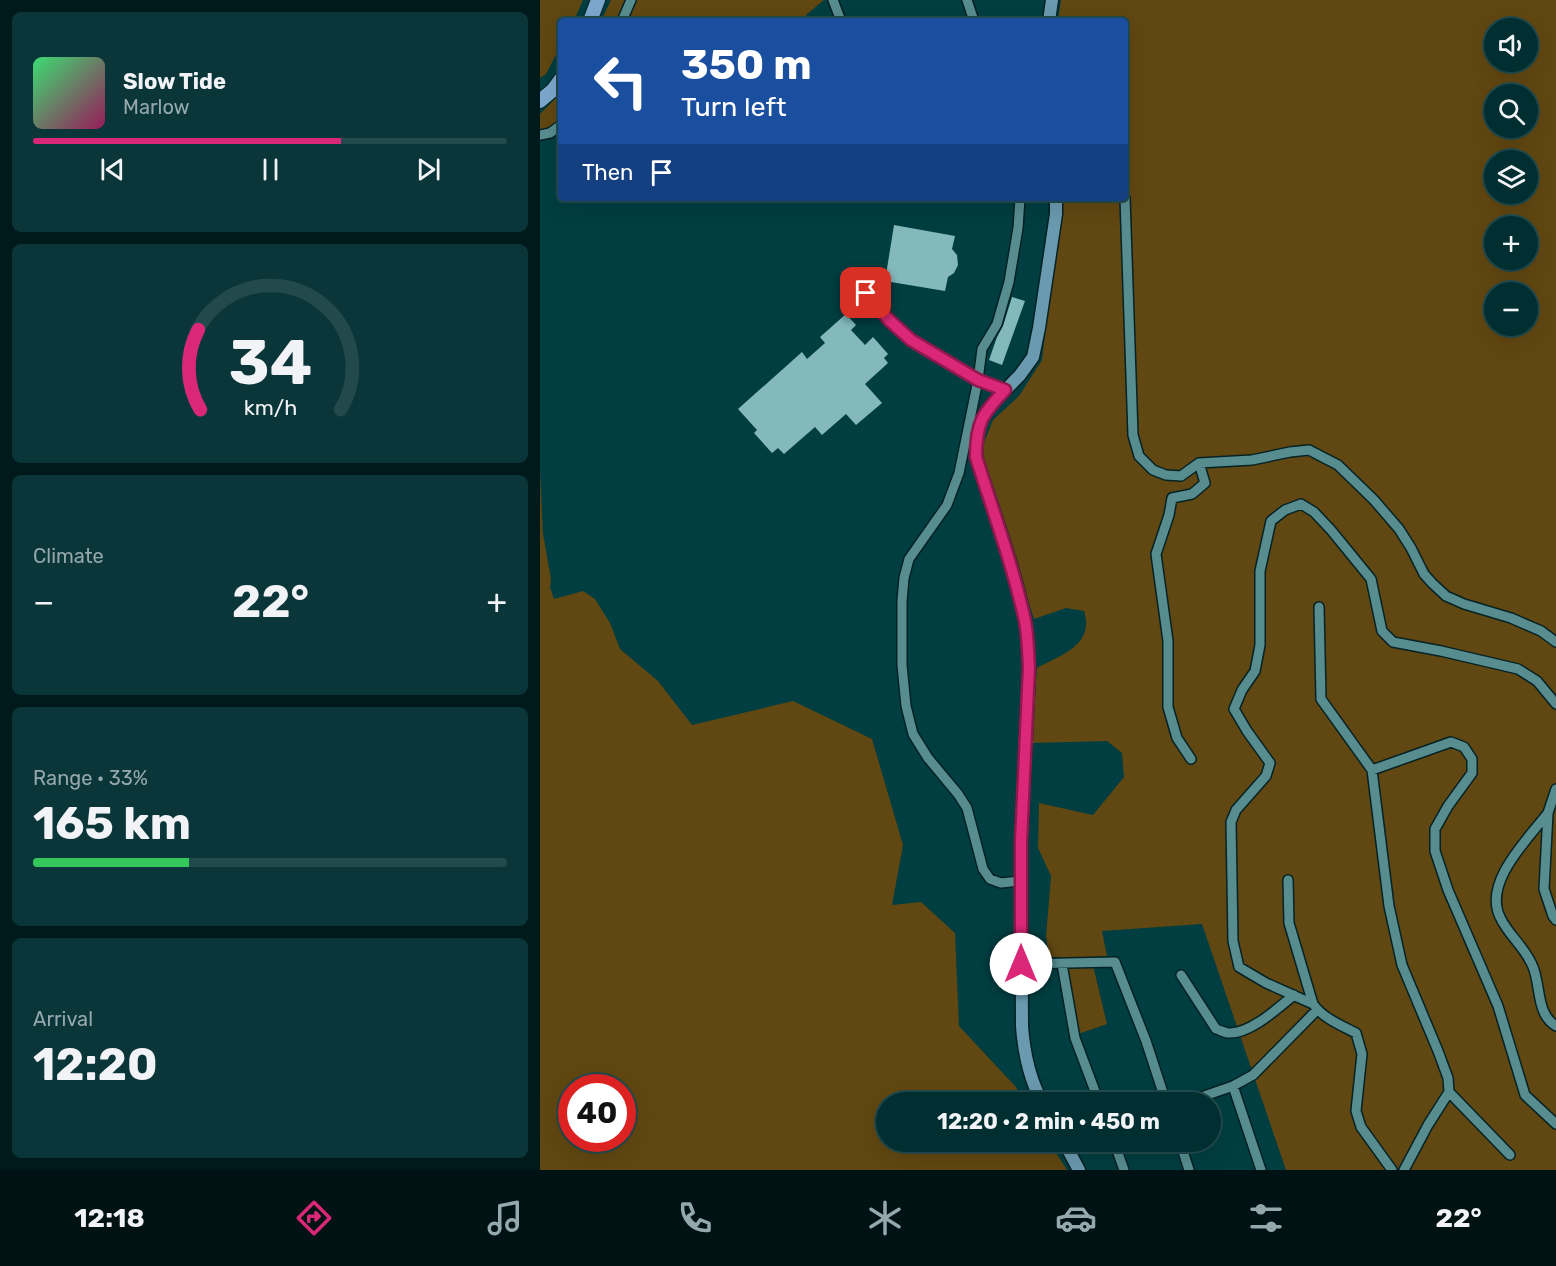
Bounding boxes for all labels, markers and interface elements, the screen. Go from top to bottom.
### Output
map controls [1484,18,1538,336]
button: sound [1484,18,1538,72]
text: 350 m [681,40,812,90]
icon: left [582,42,660,120]
text: Slow Tide [123,68,226,95]
button: search [1484,84,1538,138]
text: Turn left [681,91,786,123]
text: Marlow [123,95,190,119]
button: layers [1484,150,1538,204]
icon: previous [96,153,129,186]
icon: pause [254,153,287,186]
icon: next [412,153,445,186]
icon: arrive [645,156,678,189]
text: Then [582,159,633,186]
button: + [1484,216,1538,270]
pin [840,267,891,318]
icon: arrive [849,276,882,309]
button: − [1484,282,1538,336]
text: 34 [228,327,312,401]
text: km/h [243,396,297,421]
text: Climate [33,544,104,568]
text: 22° [232,575,309,628]
text: − [33,582,54,621]
text: + [486,582,507,621]
text: Range · 33% [33,766,148,790]
text: 165 km [33,797,191,850]
position arrow [989,932,1053,996]
text: Arrival [33,1007,93,1031]
text: 12:20 [33,1038,158,1091]
speed limit sign: 40 [558,1074,636,1152]
text: 12:20 · 2 min · 450 m [937,1108,1160,1135]
icon: directions [293,1197,335,1239]
icon: music [484,1197,526,1239]
icon: phone [674,1197,716,1239]
icon: climate [864,1197,906,1239]
icon: car [1055,1197,1097,1239]
icon: filters [1245,1197,1287,1239]
text: 12:18 [74,1202,145,1234]
text: 22° [1435,1202,1482,1234]

